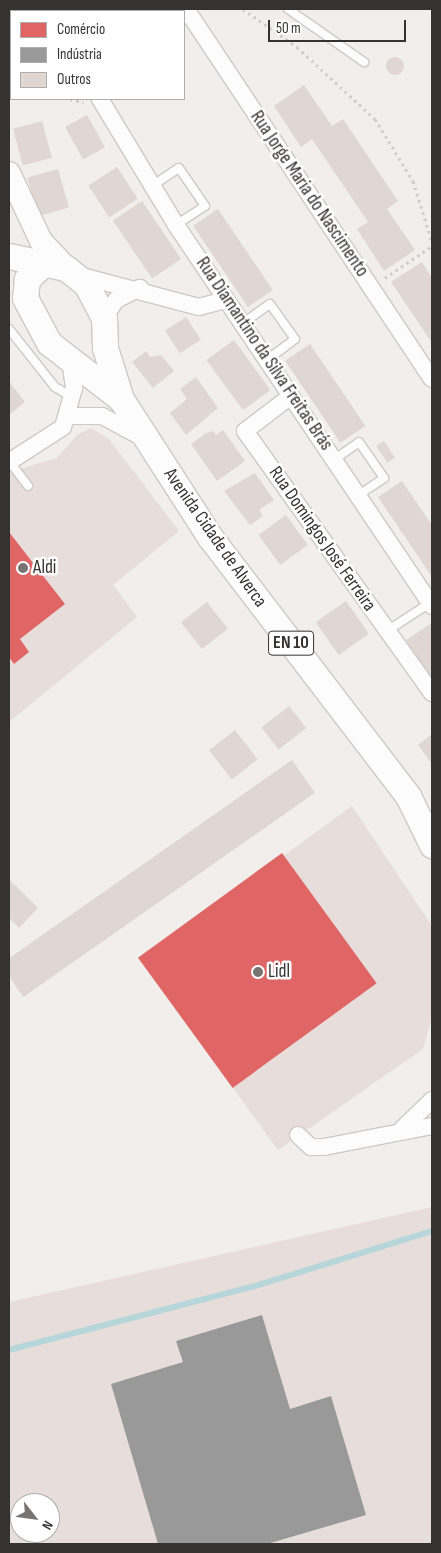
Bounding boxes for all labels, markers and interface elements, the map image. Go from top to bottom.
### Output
legend [10,10,185,100]
scale bar [271,10,408,42]
text: 50 m [276,19,301,38]
text: Comércio [57,20,105,39]
text: Indústria [57,45,102,64]
text: Outros [57,70,91,89]
street label: Rua Jorge Maria do Nascimento [245,107,373,281]
street label: Rua Diamantino da Silva Freitas Brás [191,253,337,455]
street label: Rua Domingos José Ferreira [263,462,381,616]
street label: Avenida Cidade de Alverca [159,464,271,612]
place label: Aldi [33,557,56,579]
marker: Aldi [17,562,29,574]
road number: EN 10 [267,628,315,658]
place label: Lidl [268,961,290,983]
marker: Lidl [252,966,264,978]
north arrow [10,1493,60,1543]
text: N [38,1518,57,1533]

